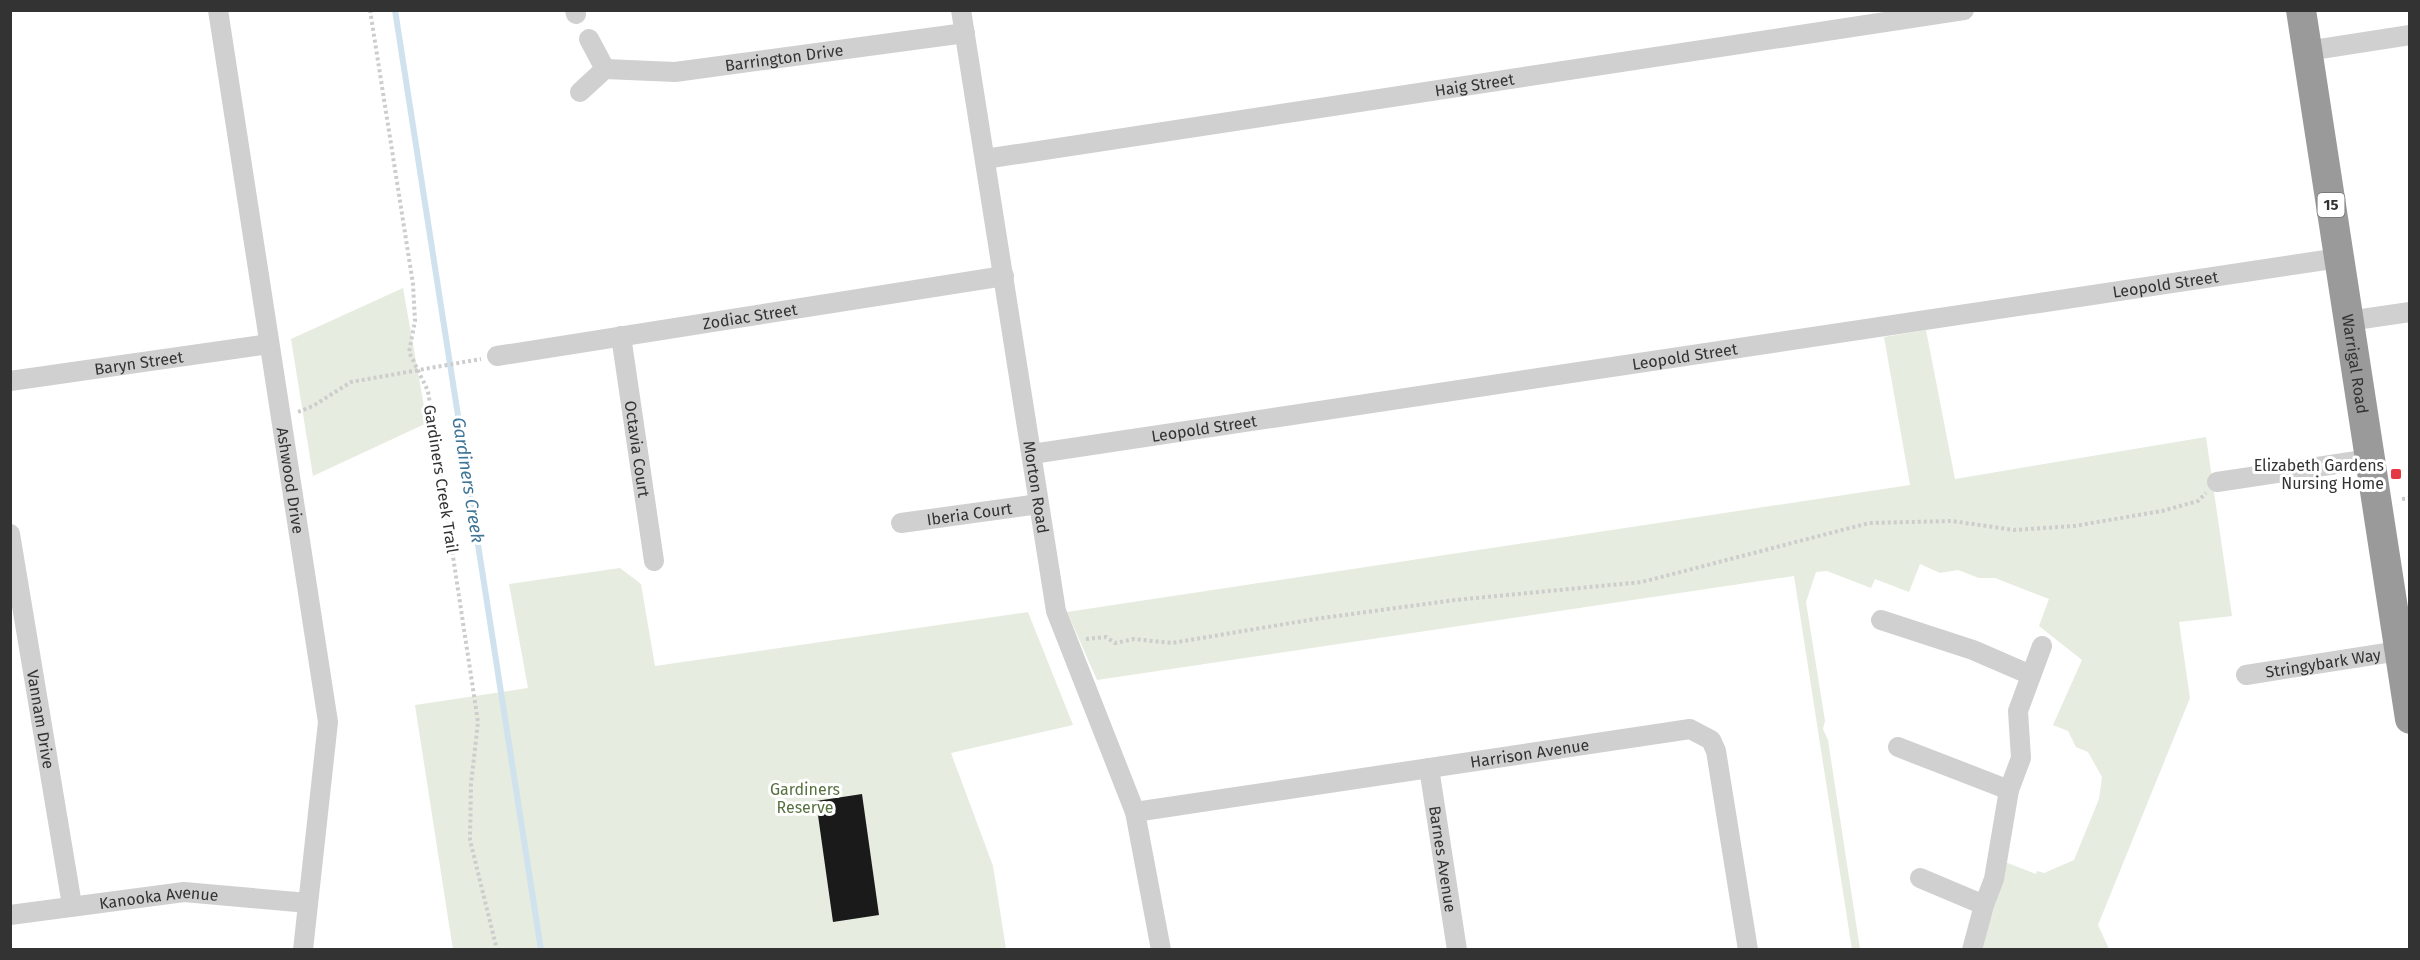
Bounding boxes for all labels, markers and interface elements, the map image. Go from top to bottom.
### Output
street label: Barrington Drive [724,40,844,75]
street label: Haig Street [1433,69,1516,100]
road number: 15 [2318,193,2344,217]
street label: Leopold Street [2111,267,2220,301]
street label: Zodiac Street [701,299,799,333]
street label: Warrigal Road [2338,313,2372,415]
street label: Leopold Street [1631,339,1739,373]
street label: Baryn Street [93,347,185,378]
street label: Octavia Court [621,399,654,499]
street label: Gardiners Creek Trail [420,403,462,555]
street label: Leopold Street [1150,411,1258,445]
water label: Gardiners Creek [447,416,489,545]
street label: Ashwood Drive [273,426,308,535]
street label: Morton Road [1020,439,1053,535]
place label: Elizabeth Gardens Nursing Home [2254,456,2384,493]
marker: Elizabeth Gardens Nursing Home [2389,467,2403,481]
street label: Iberia Court [925,498,1013,529]
street label: Stringybark Way [2264,644,2382,681]
street label: Vannam Drive [23,669,59,770]
street label: Harrison Avenue [1469,735,1590,771]
park label: Gardiners Reserve [770,780,840,817]
street label: Barnes Avenue [1425,804,1461,914]
street label: Kanooka Avenue [98,882,219,913]

